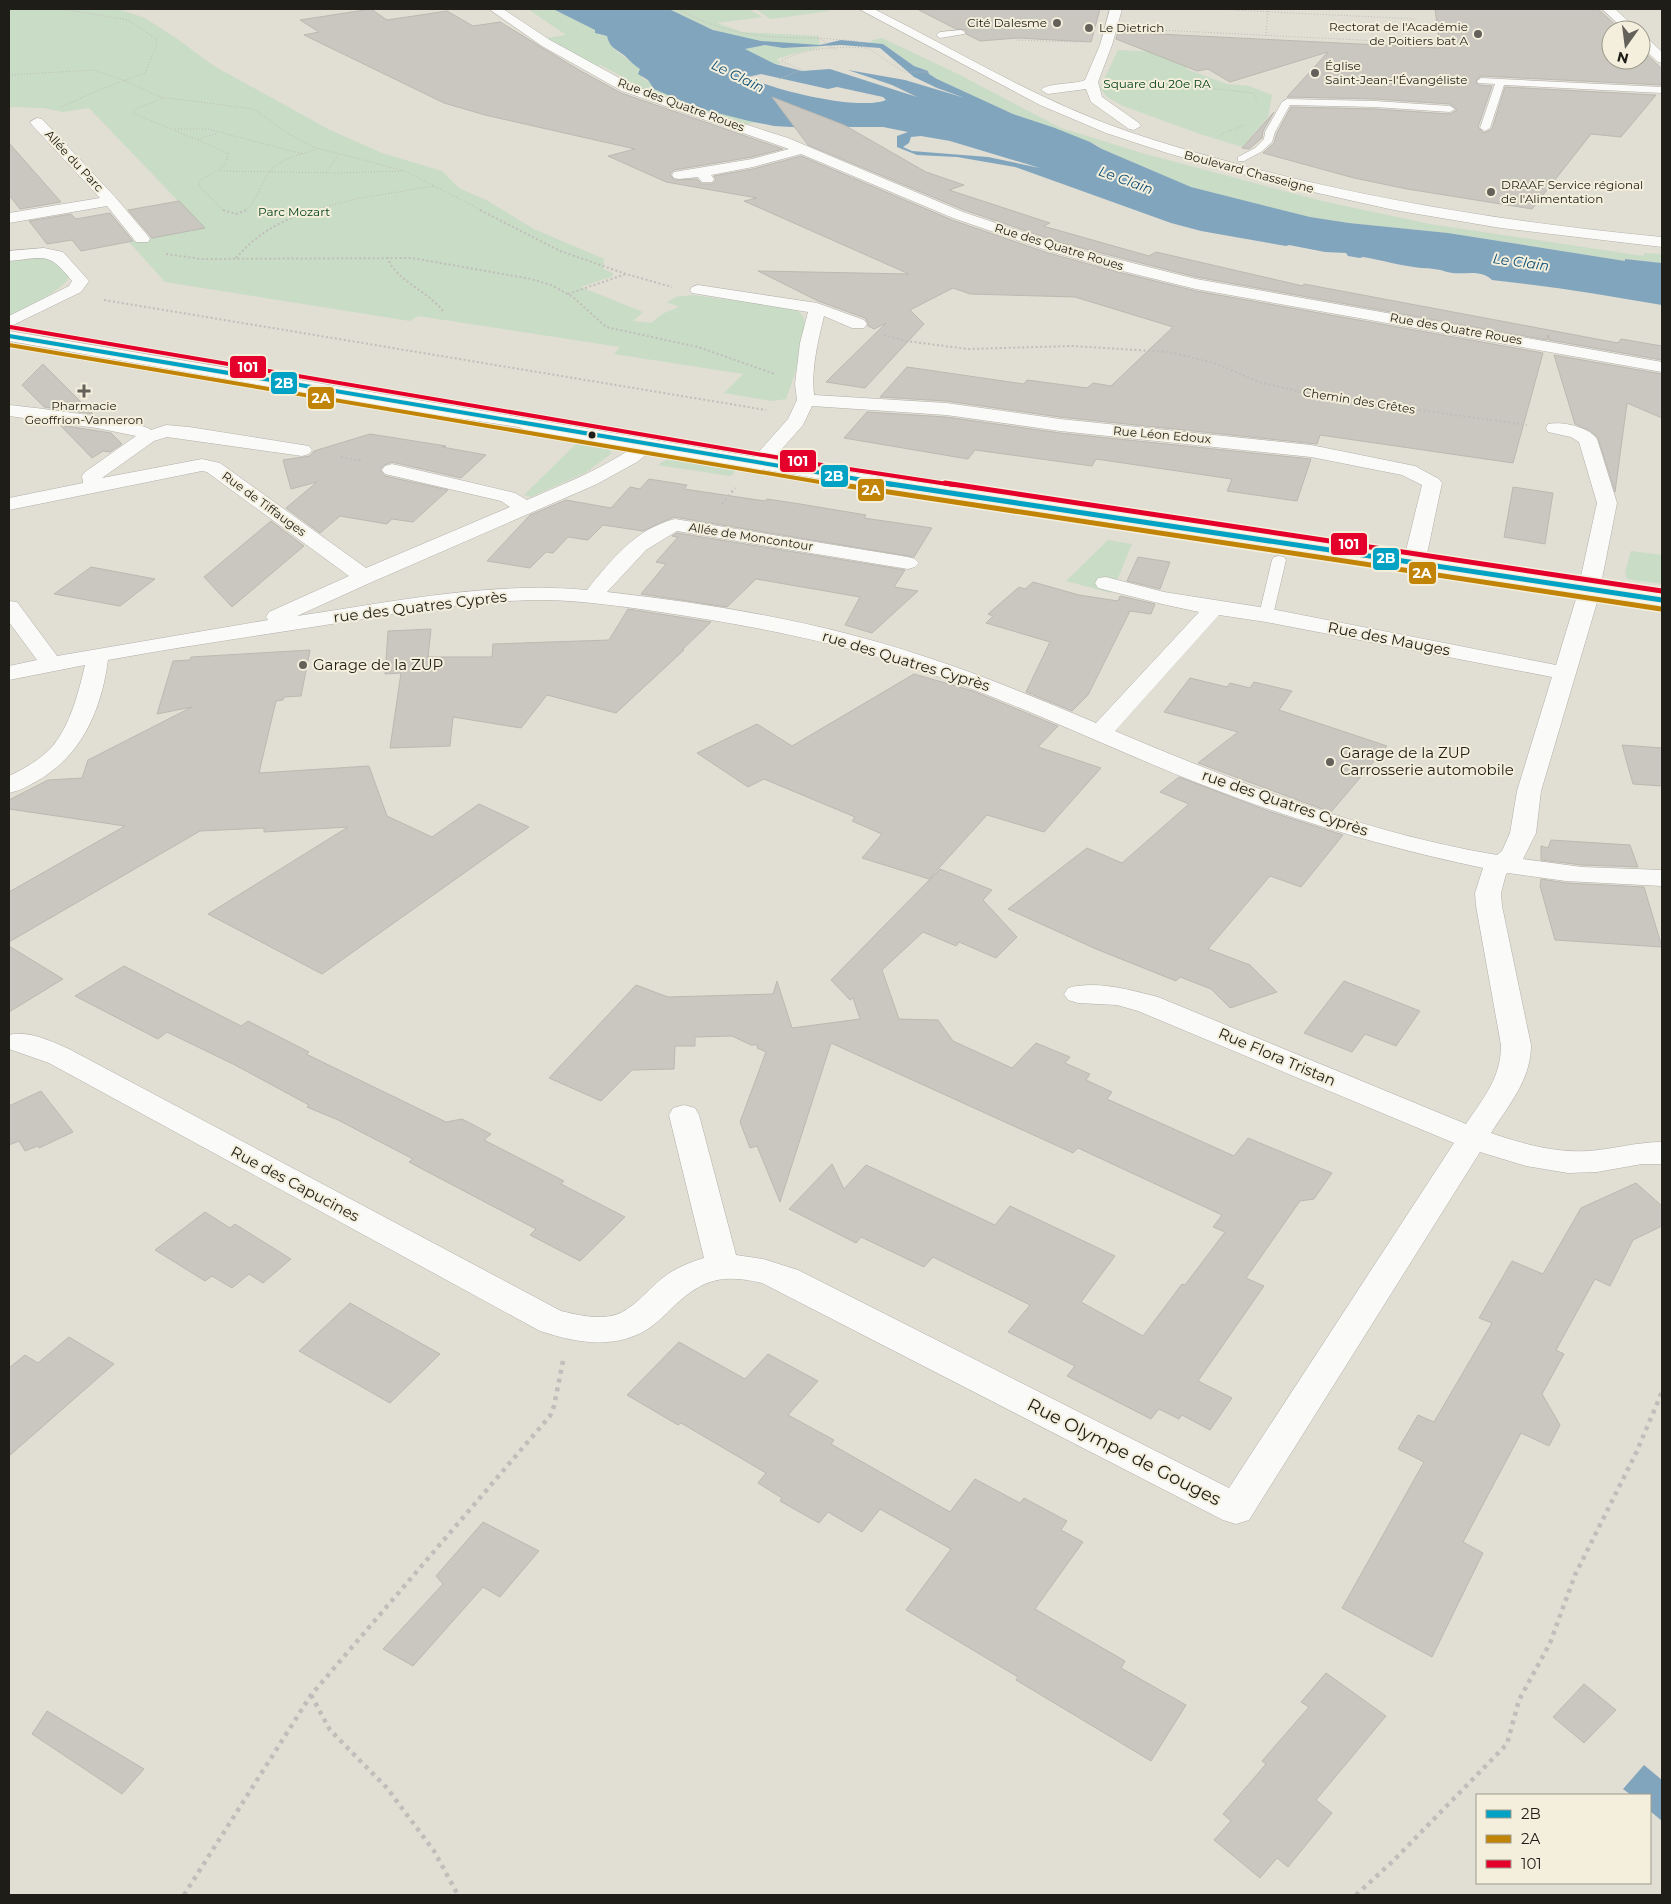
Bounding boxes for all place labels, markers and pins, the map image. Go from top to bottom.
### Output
place label: Cité Dalesme [967,15,1047,30]
marker: Cité Dalesme [1051,17,1063,29]
place label: Rectorat de l'Académie de Poitiers bat A [1329,19,1468,48]
place label: Le Dietrich [1099,20,1164,35]
marker: Le Dietrich [1083,22,1095,34]
marker: Rectorat de l'Académie de Poitiers bat A [1472,28,1484,40]
place label: Église Saint-Jean-l'Évangéliste [1325,58,1467,87]
marker: Église Saint-Jean-l'Évangéliste [1309,67,1321,79]
place label: DRAAF Service régional de l'Alimentation [1501,177,1643,206]
marker: DRAAF Service régional de l'Alimentation [1485,186,1497,198]
marker: Pharmacie Geoffrion-Vanneron [78,385,90,397]
place label: Pharmacie Geoffrion-Vanneron [25,398,143,427]
unlabelled marker [587,430,597,440]
place label: Garage de la ZUP [313,655,443,674]
marker: Garage de la ZUP [297,659,309,671]
place label: Garage de la ZUP Carrosserie automobile [1340,743,1514,779]
marker: Garage de la ZUP Carrosserie automobile [1324,756,1336,768]

